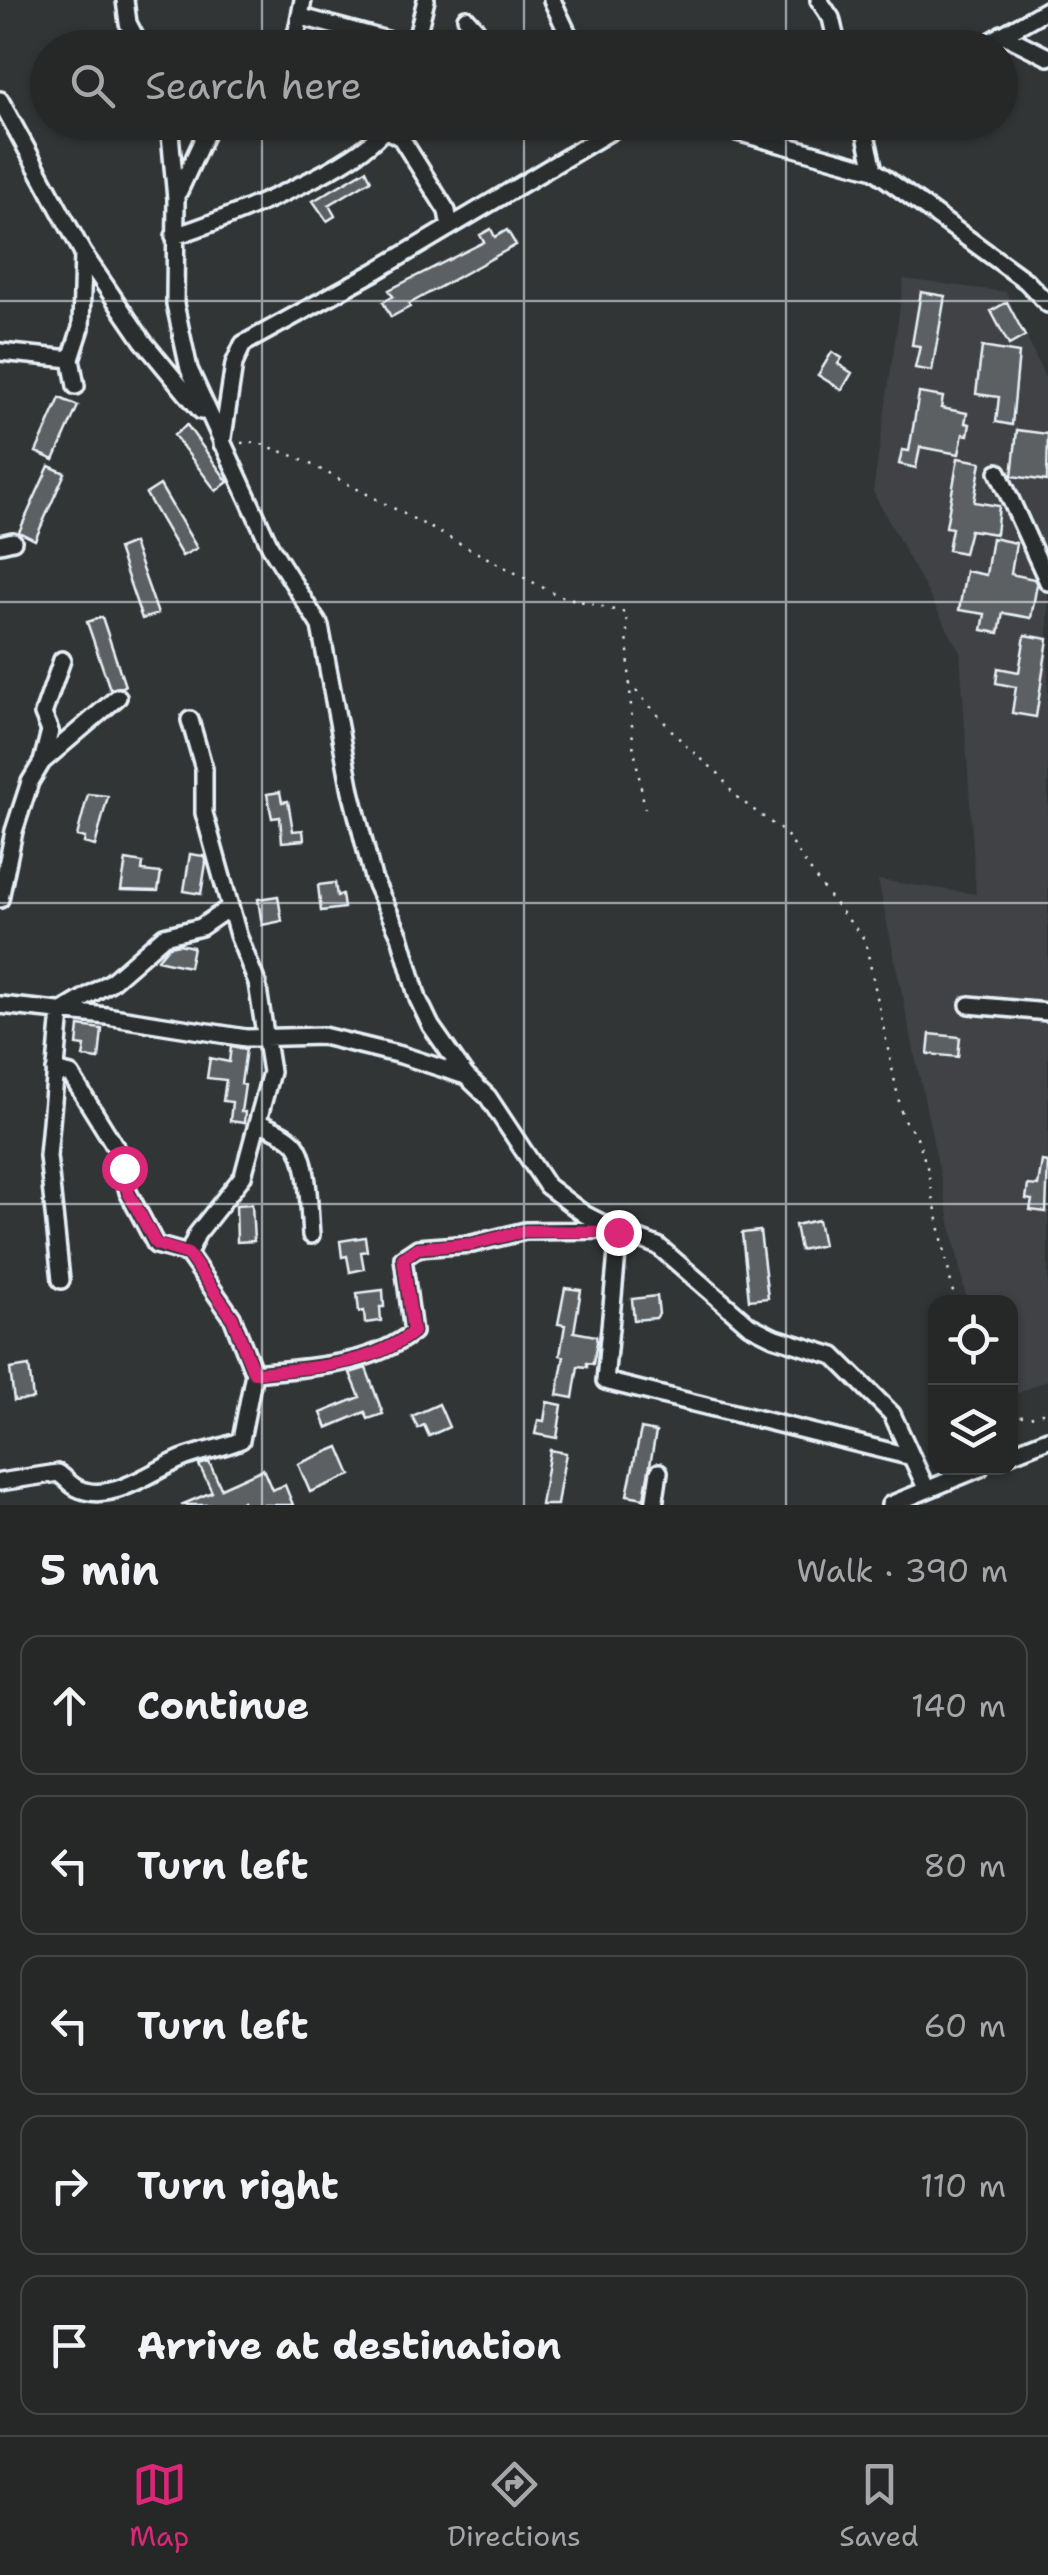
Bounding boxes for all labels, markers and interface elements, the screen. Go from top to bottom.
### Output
search box [30,30,1018,140]
icon: search [65,58,120,113]
text: Search here [145,60,362,111]
route start [102,1146,148,1192]
route end [596,1210,642,1256]
map controls [928,1295,1018,1475]
button: locate [928,1295,1018,1385]
button: layers [928,1385,1018,1475]
text: 5 min [40,1542,159,1598]
text: Walk · 390 m [796,1549,1008,1592]
icon: ahead [42,1678,97,1733]
text: Continue [137,1680,309,1731]
text: 140 m [911,1684,1006,1727]
icon: left [42,1838,97,1893]
text: Turn left [137,1840,309,1891]
text: 80 m [923,1844,1006,1887]
icon: left [42,1998,97,2053]
text: Turn left [137,2000,309,2051]
text: 60 m [924,2004,1006,2047]
icon: right [42,2158,97,2213]
text: Turn right [137,2160,339,2211]
text: 110 m [920,2164,1006,2207]
icon: arrive [42,2318,97,2373]
text: Arrive at destination [137,2320,561,2371]
tab: Map [129,2457,189,2555]
tab: Directions [448,2457,581,2555]
tab: Saved [839,2457,919,2555]

